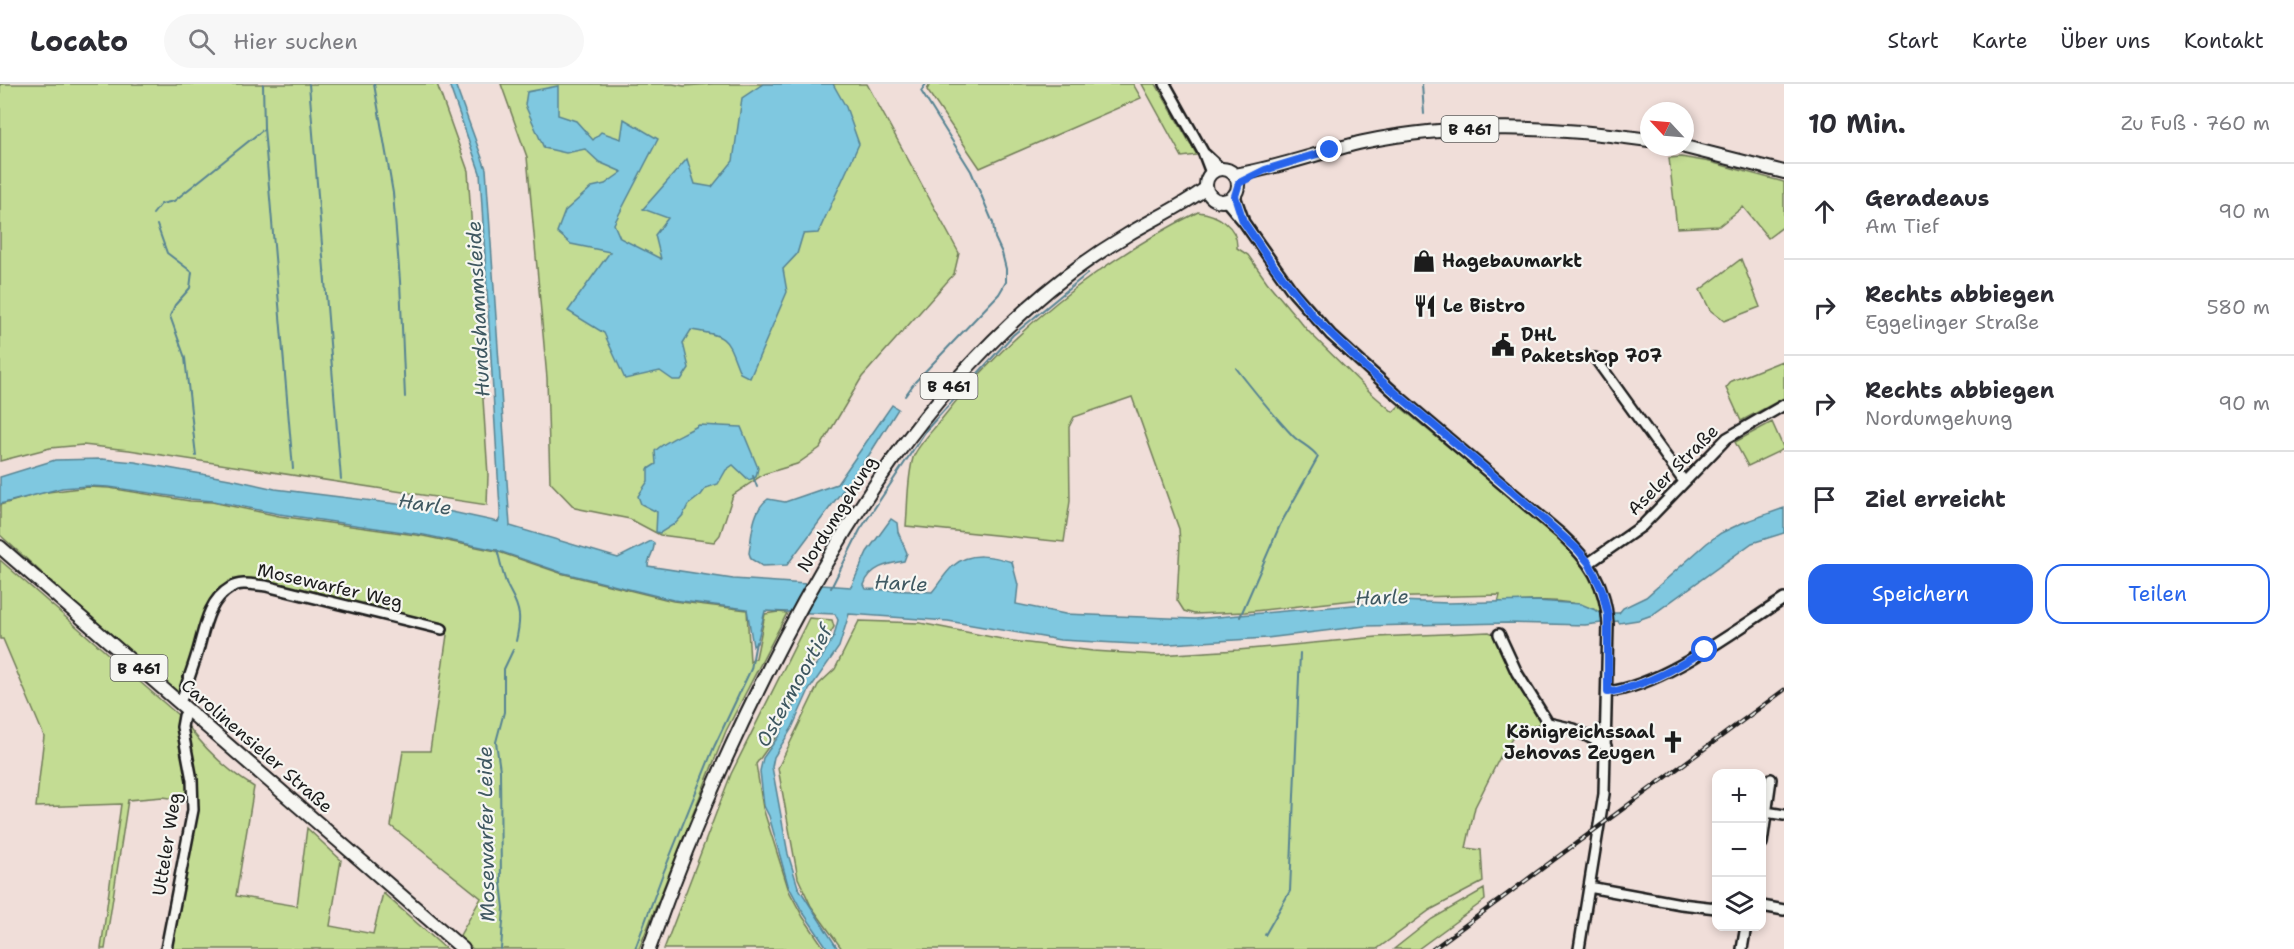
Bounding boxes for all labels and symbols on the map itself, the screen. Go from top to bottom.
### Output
north arrow [1640,102,1694,156]
road number: B 461 [1442,116,1498,142]
route end [1316,136,1342,162]
water label: Hundshammsleide [460,220,496,398]
shop icon: Hagebaumarkt [1411,248,1437,274]
place label: Hagebaumarkt [1442,249,1582,273]
restaurant icon: Le Bistro [1412,293,1438,319]
place label: Le Bistro [1443,294,1525,318]
place label: DHL Paketshop 707 [1521,323,1663,368]
public building icon: DHL Paketshop 707 [1490,332,1516,358]
road number: B 461 [920,373,978,399]
street label: Aseler Straße [1622,419,1724,521]
street label: Nordumgehung [792,451,882,577]
water label: Harle [397,487,453,521]
street label: Mosewarfer Weg [255,558,405,614]
water label: Harle [874,569,928,597]
water label: Harle [1355,583,1409,611]
water label: Ostermoortief [750,618,840,751]
route start [1691,636,1717,662]
road number: B 461 [110,655,168,681]
street label: Carolinensieler Straße [176,674,338,818]
place label: Königreichssaal Jehovas Zeugen [1504,720,1655,765]
church icon: Königreichssaal Jehovas Zeugen [1660,729,1686,755]
water label: Mosewarfer Leide [471,746,501,922]
street label: Utteler Weg [147,791,187,897]

